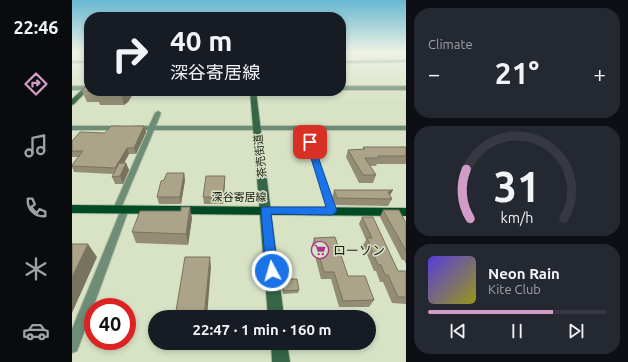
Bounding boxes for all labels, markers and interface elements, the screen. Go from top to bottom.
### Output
text: 22:46 [13,17,59,37]
text: 40 m [170,25,232,56]
icon: right [104,28,156,80]
text: Climate [428,37,473,51]
text: 21° [495,56,539,90]
text: − [428,61,440,86]
text: + [594,61,606,86]
text: 深谷寄居線 [170,62,260,82]
icon: directions [22,70,50,98]
pin [293,125,327,159]
icon: arrive [299,131,321,153]
icon: music [22,132,50,160]
street label: 茶売街道 [252,133,268,179]
text: 31 [494,163,540,210]
street label: 深谷寄居線 [212,191,267,203]
icon: phone [22,194,50,222]
text: km/h [501,210,533,226]
supermarket icon: ローソン [310,240,330,260]
place label: ローソン [333,243,385,257]
position arrow [251,250,293,292]
icon: climate [22,255,50,283]
text: Neon Rain [488,265,560,282]
text: Kite Club [488,282,541,296]
speed limit sign: 40 [84,298,136,350]
icon: car [22,317,50,345]
icon: previous [447,320,469,342]
icon: pause [506,320,528,342]
icon: next [565,320,587,342]
text: 22:47 · 1 min · 160 m [193,321,331,338]

